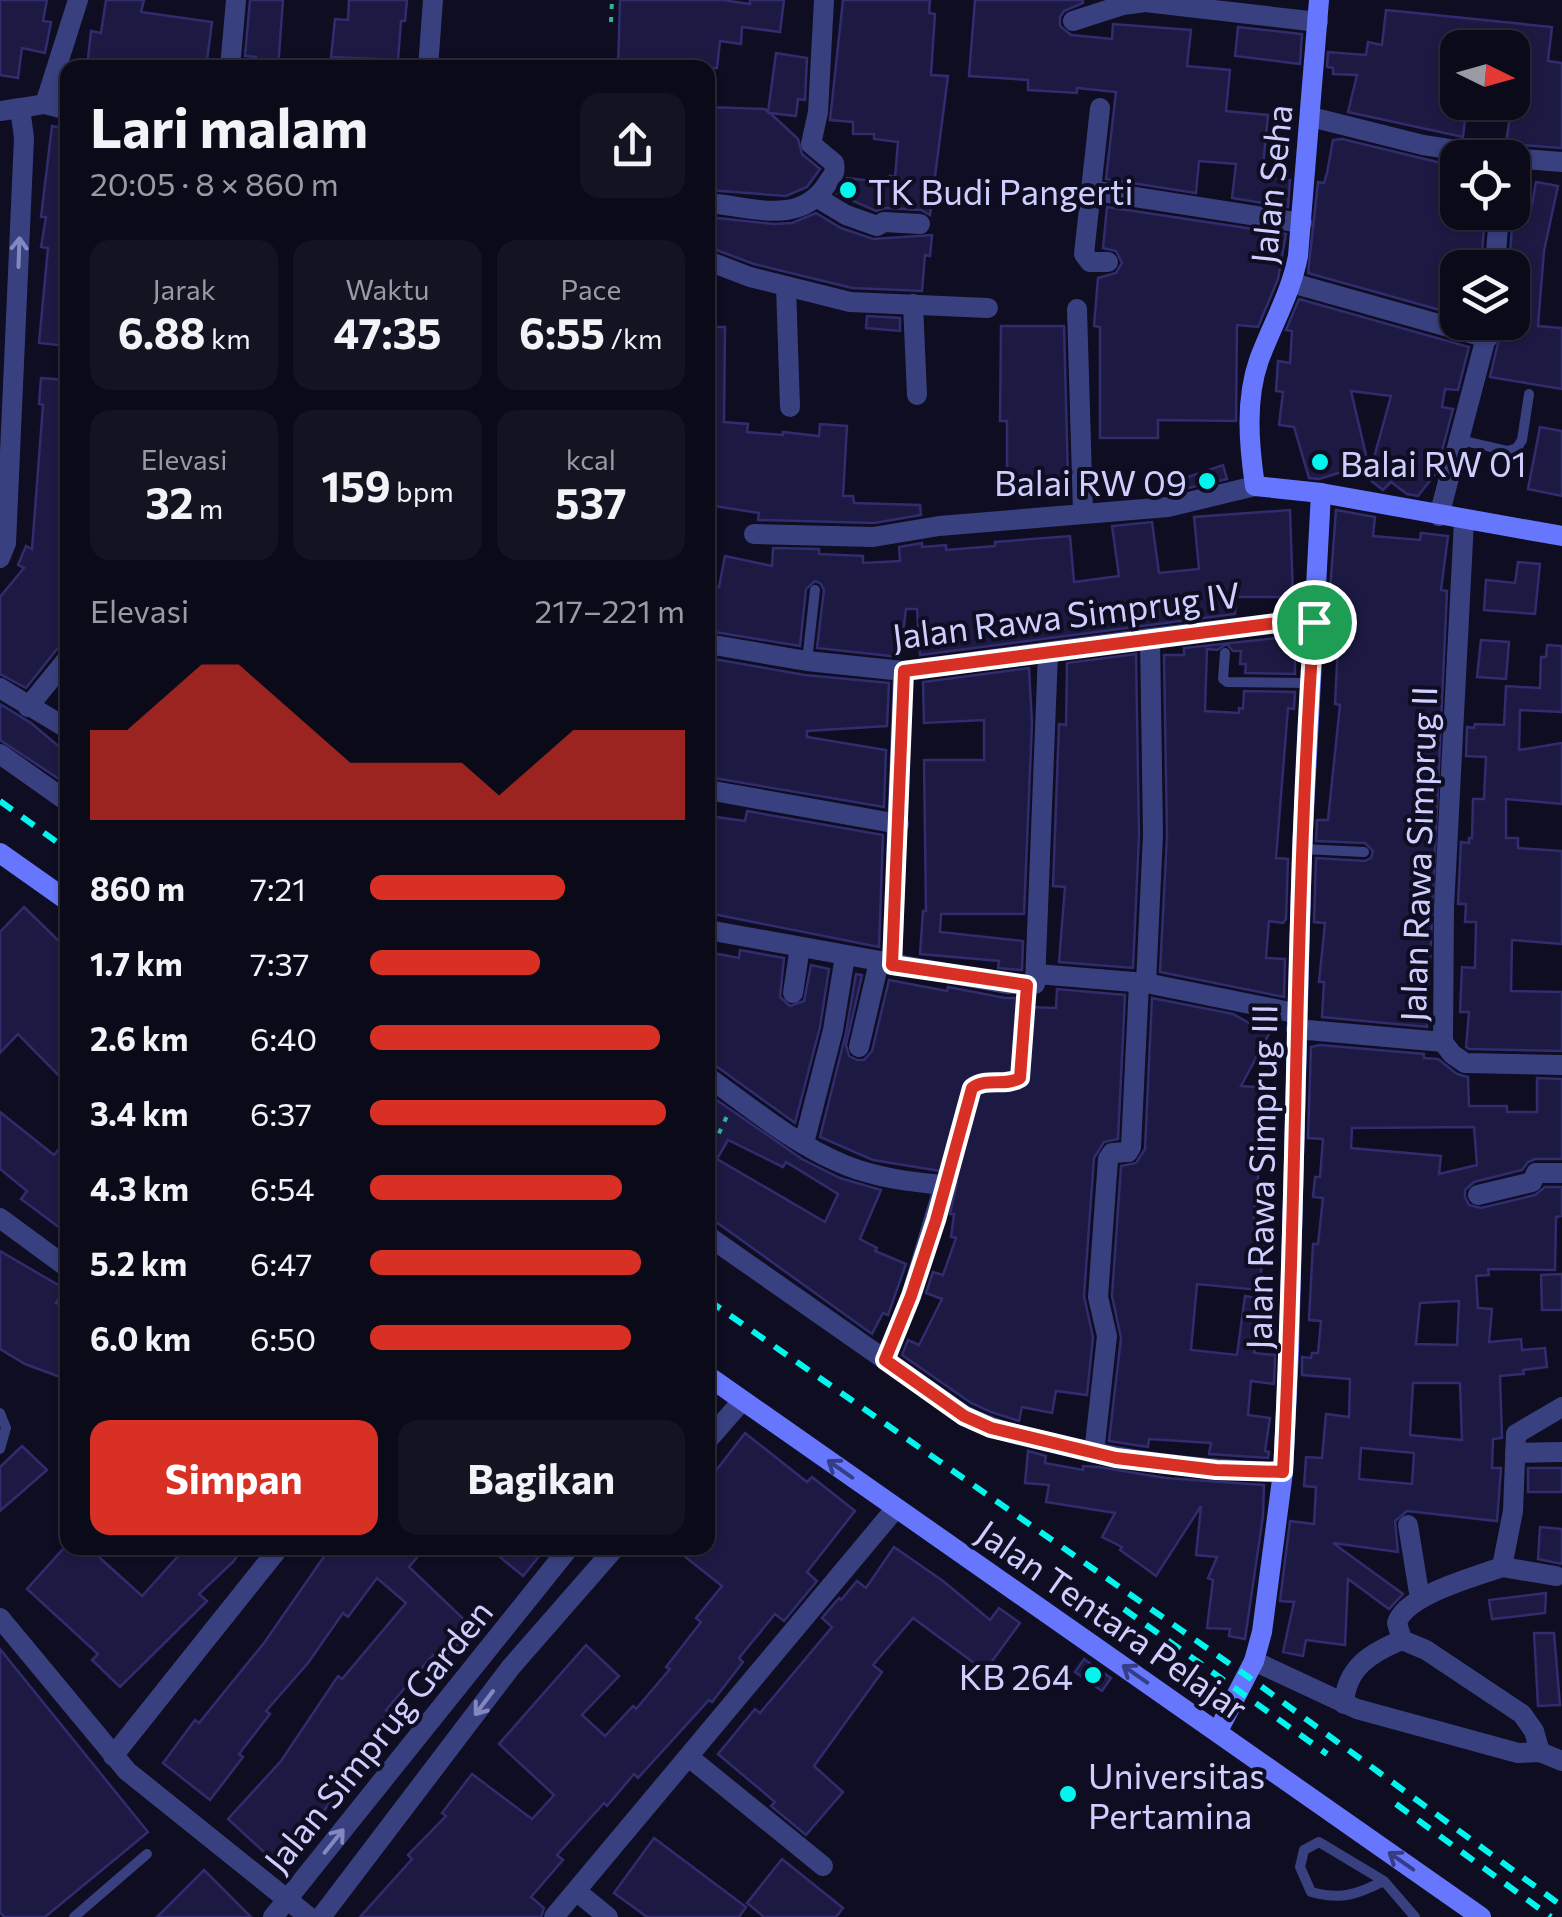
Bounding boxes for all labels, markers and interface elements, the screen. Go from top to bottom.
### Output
north arrow [1440,30,1530,120]
map controls [1440,30,1530,340]
text: Lari malam [90,92,368,159]
button: share [580,93,685,198]
street label: Jalan Seha [1240,102,1300,266]
button: locate [1440,140,1530,230]
text: 20:05 · 8 × 860 m [90,163,339,203]
place label: TK Budi Pangerti [868,169,1133,212]
marker: TK Budi Pangerti [837,179,859,201]
one-way arrow [9,237,28,269]
button: layers [1440,250,1530,340]
text: Jarak [152,272,216,306]
text: Waktu [345,272,430,306]
text: Pace [560,272,621,306]
text: 6.88 [118,306,206,358]
text: 47:35 [333,306,442,358]
text: 6:55 [519,306,605,358]
text: km [206,321,251,355]
text: /km [605,321,663,355]
place label: Balai RW 01 [1340,441,1527,484]
text: Elevasi [141,442,228,476]
text: kcal [566,442,616,476]
marker: Balai RW 01 [1309,451,1331,473]
text: 159 [321,459,391,511]
place label: Balai RW 09 [994,460,1187,503]
marker: Balai RW 09 [1196,470,1218,492]
text: bpm [391,474,454,508]
text: 32 [145,476,193,528]
text: 537 [555,476,627,528]
text: m [193,491,223,525]
street label: Jalan Rawa Simprug IV [890,571,1242,657]
pin [1272,580,1357,665]
text: Elevasi [90,590,189,630]
text: 217–221 m [535,590,685,630]
icon: arrive [1287,595,1342,650]
street label: Jalan Rawa Simprug II [1390,685,1444,1023]
text: 860 m [90,868,185,908]
text: 7:21 [250,868,306,908]
text: 1.7 km [90,943,183,983]
text: 7:37 [250,943,309,983]
street label: Jalan Rawa Simprug III [1235,1004,1285,1350]
text: 2.6 km [90,1018,188,1058]
text: 6:40 [250,1018,317,1058]
text: 3.4 km [90,1093,188,1133]
text: 6:37 [250,1093,312,1133]
text: 4.3 km [90,1168,189,1208]
text: 6:54 [250,1168,315,1208]
text: 5.2 km [90,1243,187,1283]
text: 6:47 [250,1243,312,1283]
text: 6.0 km [90,1318,191,1358]
text: 6:50 [250,1318,316,1358]
button: Simpan [90,1420,378,1535]
button: Bagikan [398,1420,685,1535]
one-way arrow [826,1459,854,1480]
street label: Jalan Tentara Pelajar [970,1510,1256,1728]
street label: Jalan Simprug Garden [254,1590,500,1880]
place label: KB 264 [959,1654,1073,1697]
marker: KB 264 [1082,1664,1104,1686]
one-way arrow [1122,1664,1150,1685]
one-way arrow [474,1689,496,1715]
place label: Universitas Pertamina [1088,1753,1265,1836]
marker: Universitas Pertamina [1057,1783,1079,1805]
one-way arrow [323,1828,344,1855]
one-way arrow [1388,1851,1416,1872]

